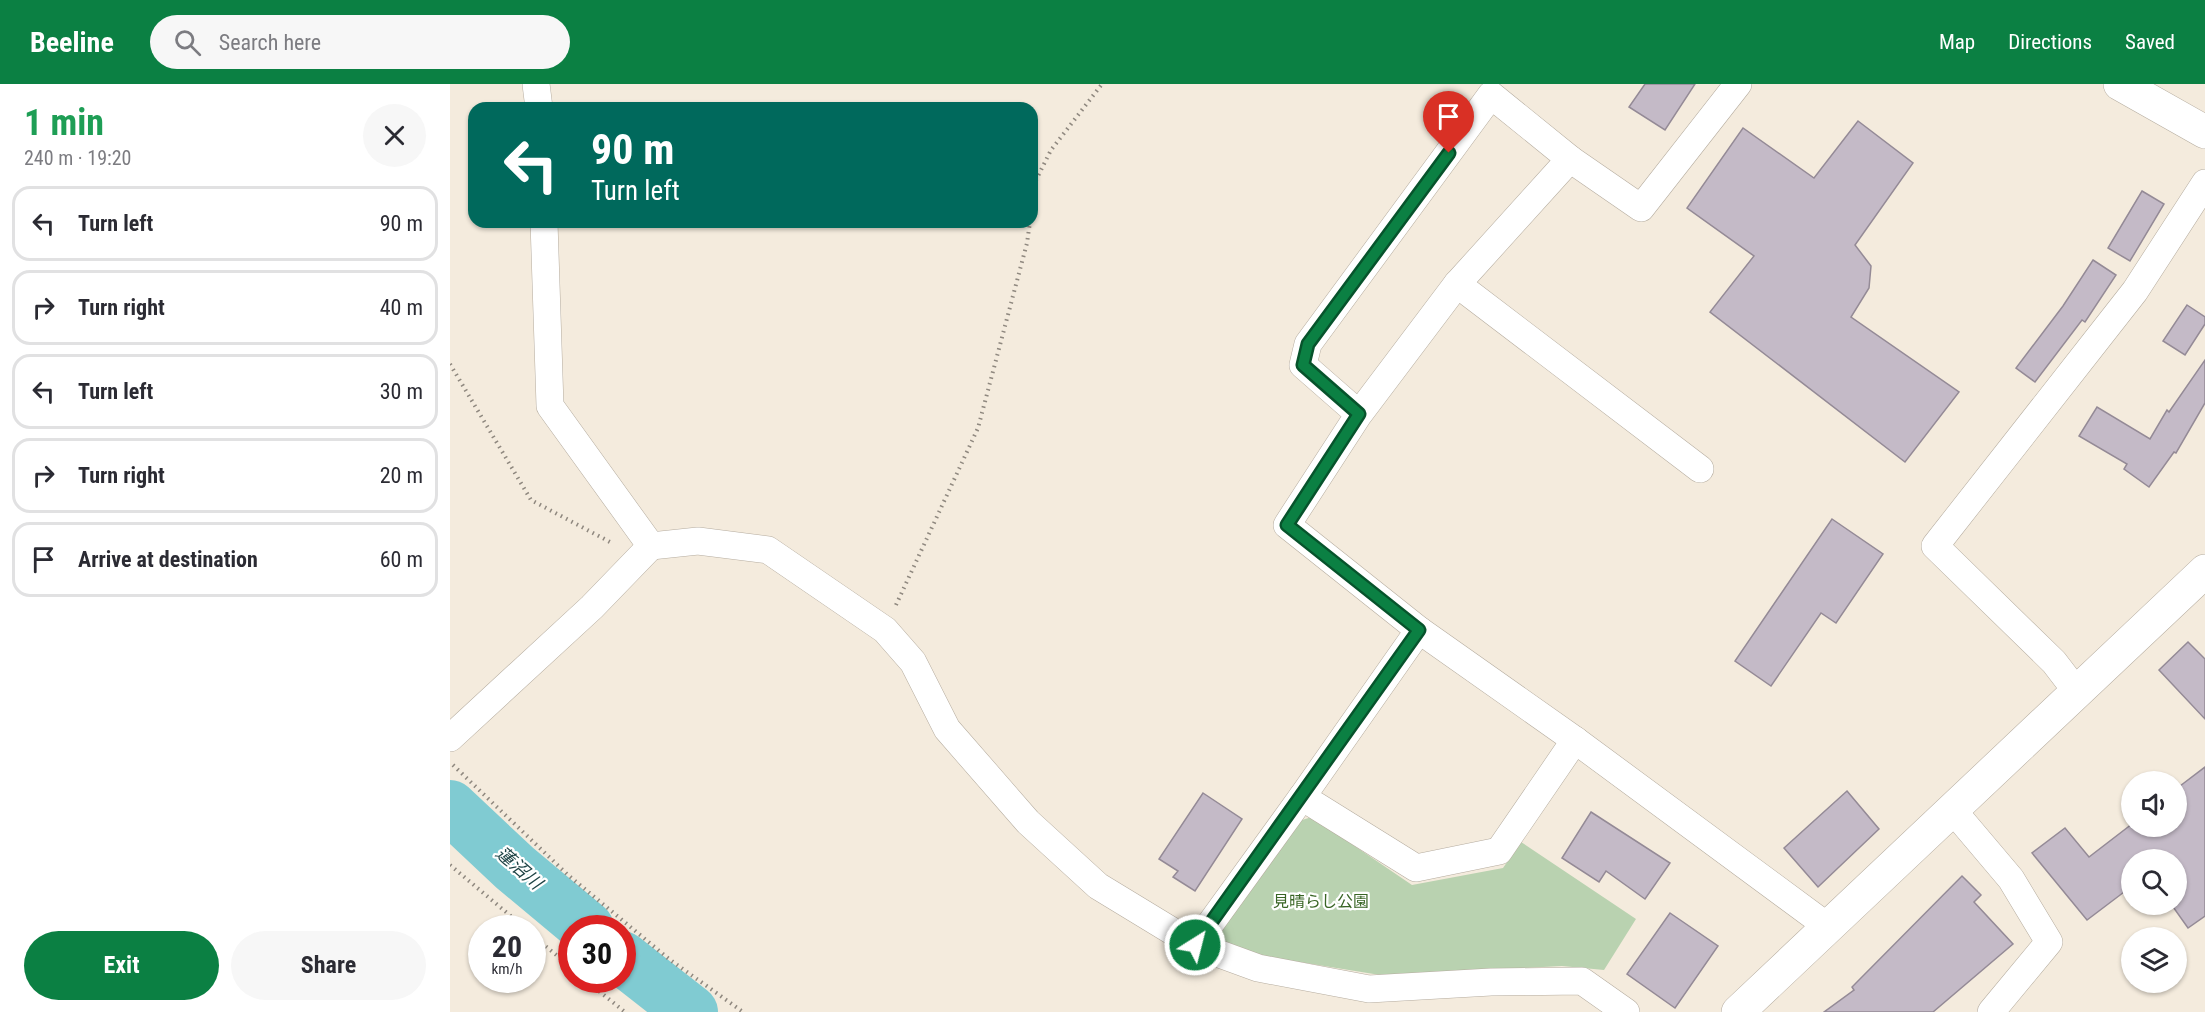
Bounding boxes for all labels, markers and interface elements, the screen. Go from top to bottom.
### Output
search box [150,15,570,69]
text: Beeline [30,26,114,59]
icon: search [171,26,204,59]
text: Search here [219,30,321,55]
text: Map [1939,30,1975,54]
text: Directions [2008,30,2092,54]
text: Saved [2125,30,2175,54]
pin [1423,91,1474,153]
icon: arrive [1432,100,1465,133]
text: 1 min [24,102,104,144]
button: close [363,104,426,167]
text: 90 m [591,125,674,174]
icon: left [492,126,570,204]
text: 240 m · 19:20 [24,146,131,170]
text: Turn left [591,175,680,207]
icon: left [27,207,60,240]
text: Turn left [78,211,153,236]
text: 90 m [380,211,423,236]
icon: right [27,291,60,324]
text: Turn right [78,295,165,320]
text: 40 m [380,295,423,320]
icon: left [27,375,60,408]
text: Turn left [78,379,153,404]
text: 30 m [380,379,423,404]
icon: right [27,459,60,492]
text: Turn right [78,463,165,488]
text: 20 m [380,463,423,488]
icon: arrive [27,543,60,576]
text: Arrive at destination [78,547,258,572]
text: 60 m [380,547,423,572]
map controls [2121,771,2187,993]
button: sound [2121,771,2187,837]
water label: 蓮沼川 [492,842,548,895]
button: search [2121,849,2187,915]
park label: 見晴らし公園 [1273,892,1369,911]
position arrow [1163,913,1227,977]
speed limit sign: 30 [558,915,636,993]
button: layers [2121,927,2187,993]
text: 20 [492,929,522,964]
button: Exit [24,931,219,1000]
button: Share [231,931,426,1000]
text: km/h [492,960,522,978]

